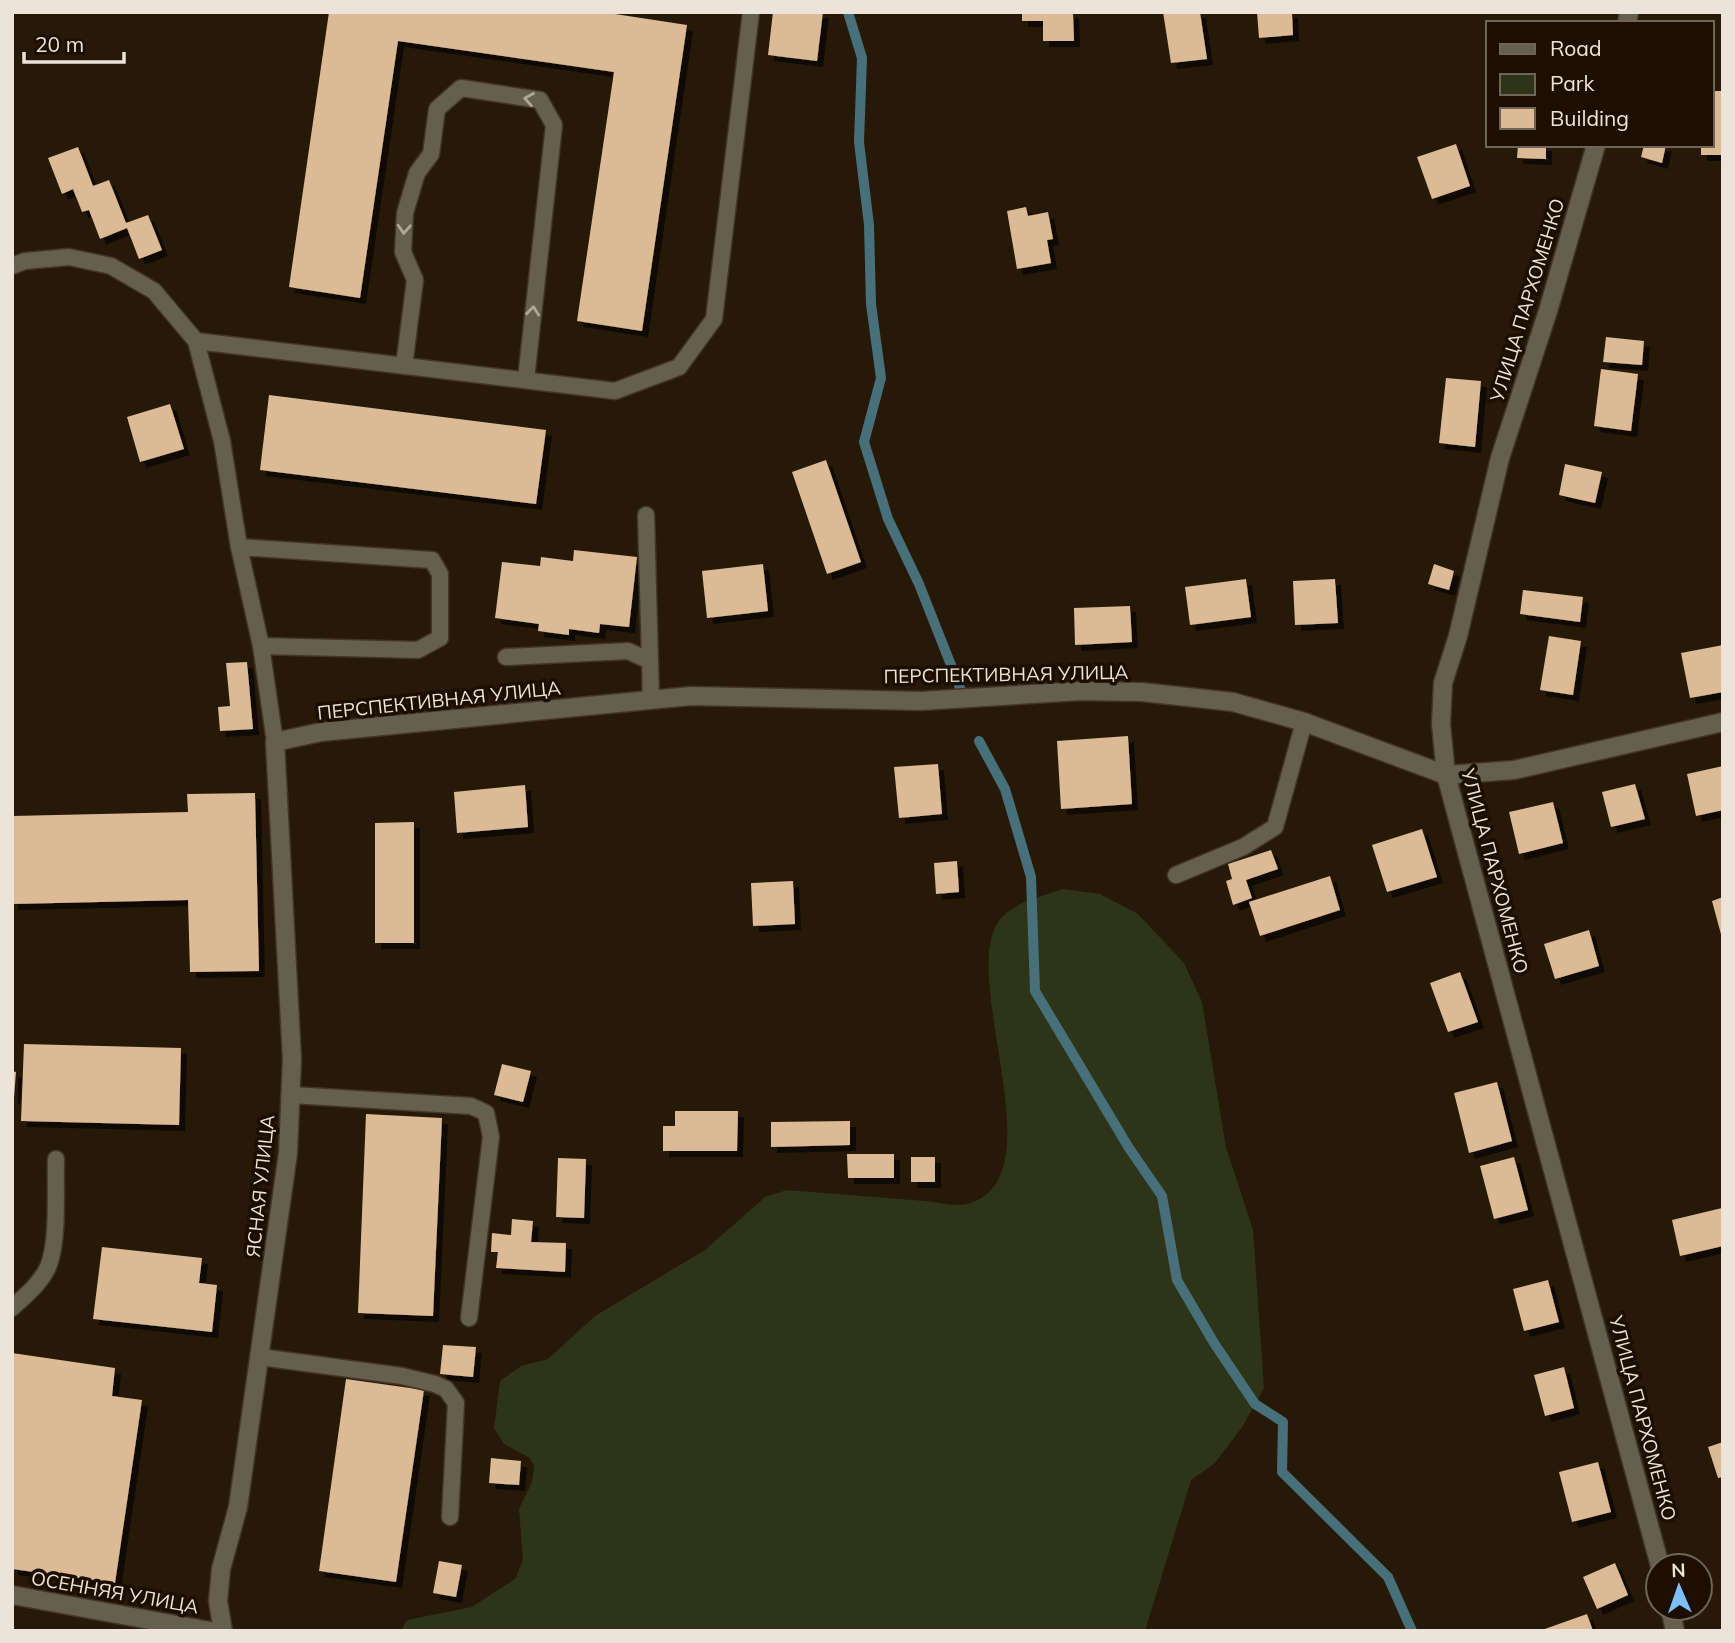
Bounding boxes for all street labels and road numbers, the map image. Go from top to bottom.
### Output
street label: УЛИЦА ПАРХОМЕНКО [1484,195,1569,406]
street label: ПЕРСПЕКТИВНАЯ УЛИЦА [883,660,1129,688]
street label: ПЕРСПЕКТИВНАЯ УЛИЦА [316,675,562,725]
street label: УЛИЦА ПАРХОМЕНКО [1456,765,1534,976]
street label: ЯСНАЯ УЛИЦА [241,1114,279,1258]
street label: УЛИЦА ПАРХОМЕНКО [1604,1312,1682,1523]
street label: ОСЕННЯЯ УЛИЦА [29,1565,201,1619]

